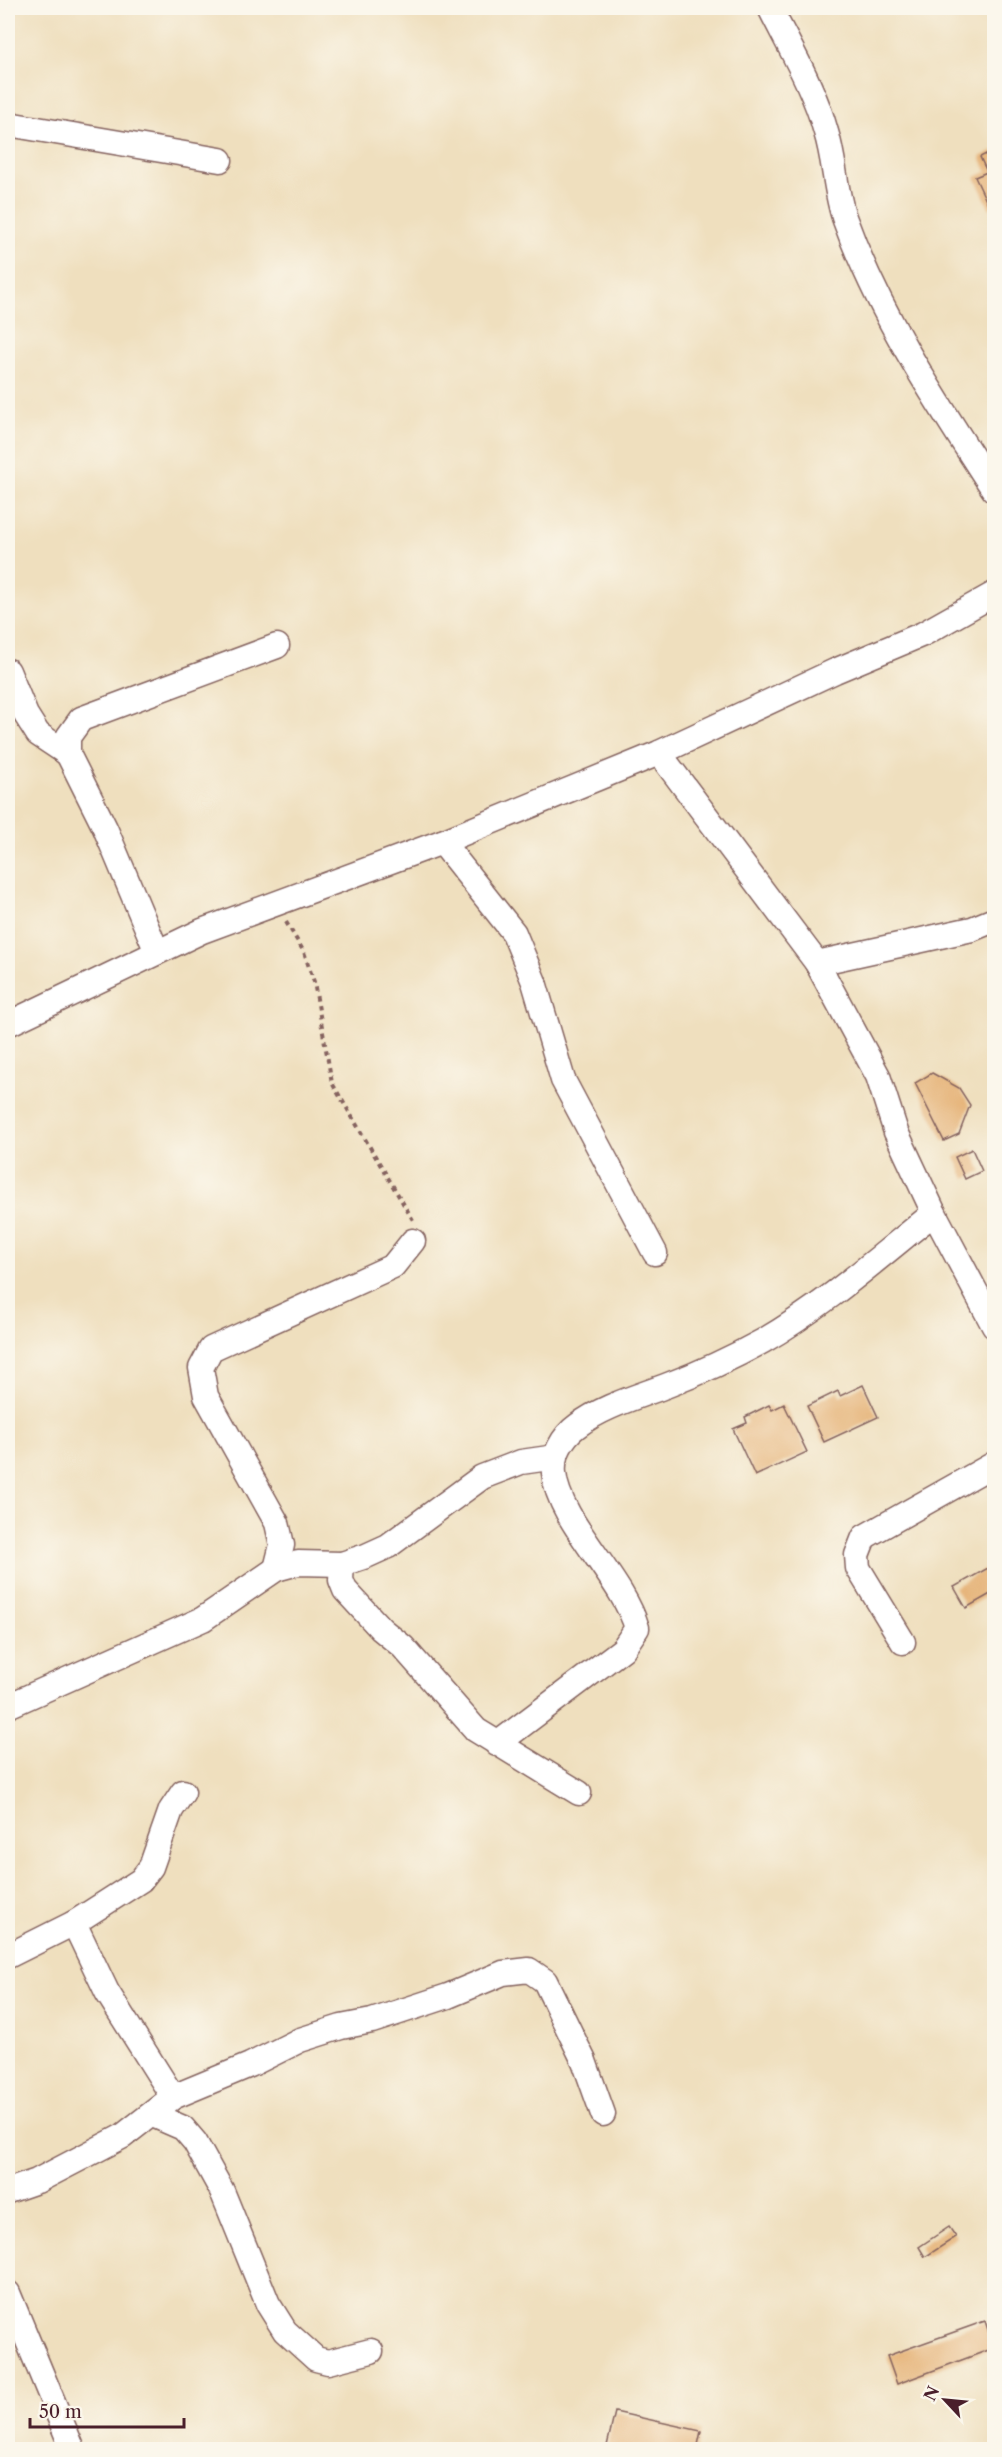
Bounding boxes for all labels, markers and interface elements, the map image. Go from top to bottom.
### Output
north arrow [915,2370,975,2430]
text: N [919,2383,944,2404]
scale bar [30,2391,184,2429]
text: 50 m [39,2401,82,2423]

